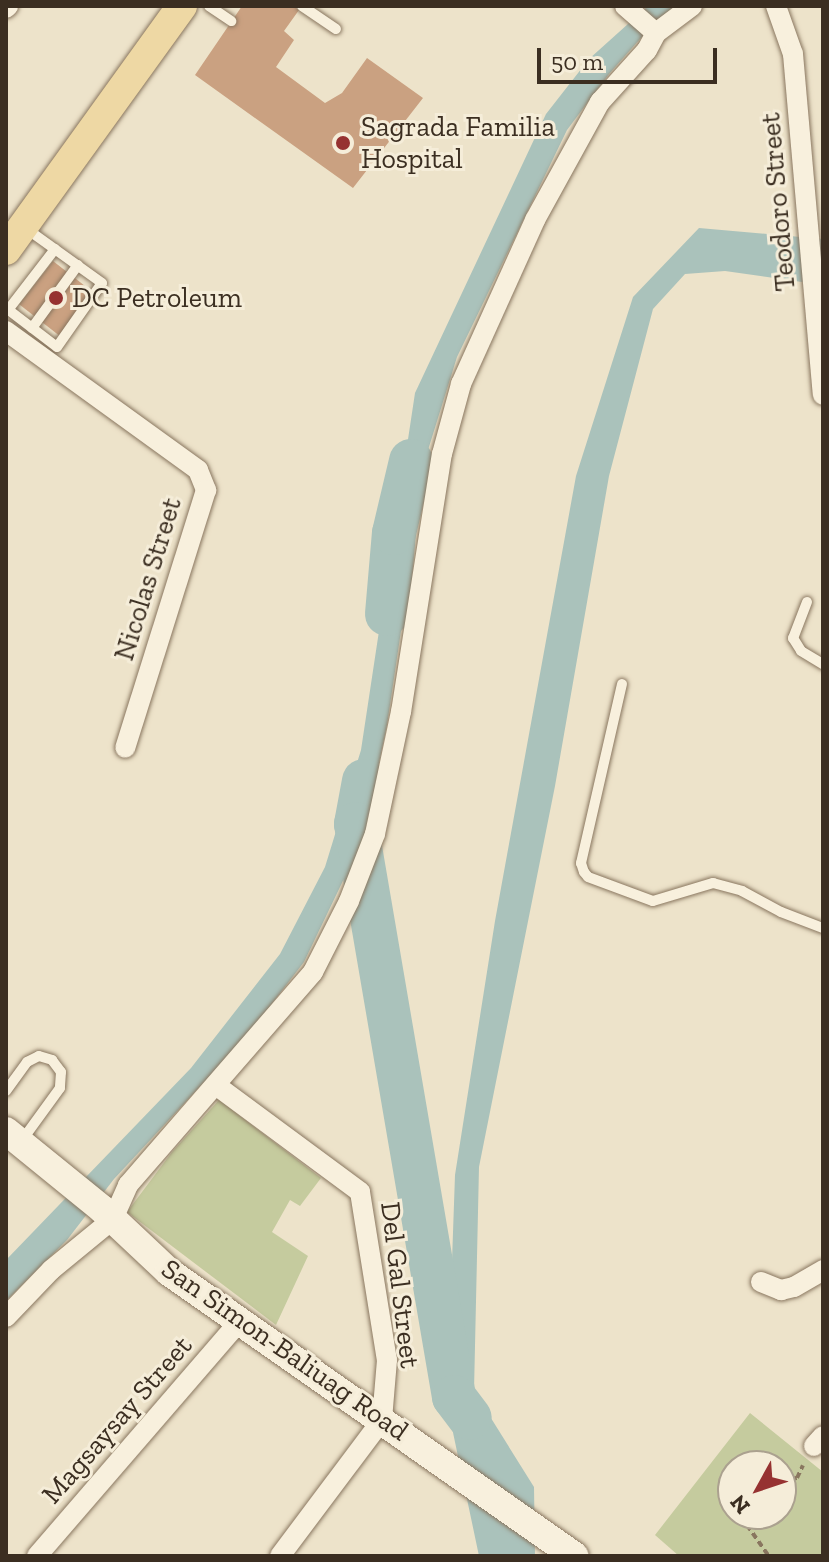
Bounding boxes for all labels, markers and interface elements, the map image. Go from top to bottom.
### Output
scale bar [541,32,721,82]
text: 50 m [551,47,603,76]
place label: Sagrada Familia Hospital [361,110,555,176]
street label: Teodoro Street [753,111,803,293]
marker: Sagrada Familia Hospital [332,132,354,154]
place label: DC Petroleum [72,281,242,315]
marker: DC Petroleum [47,289,65,307]
street label: Nicolas Street [107,493,189,665]
street label: Del Gal Street [373,1200,427,1370]
street label: San Simon-Baliuag Road [155,1252,415,1448]
street label: Magsaysay Street [35,1329,199,1511]
north arrow [717,1450,797,1530]
text: N [724,1489,755,1520]

